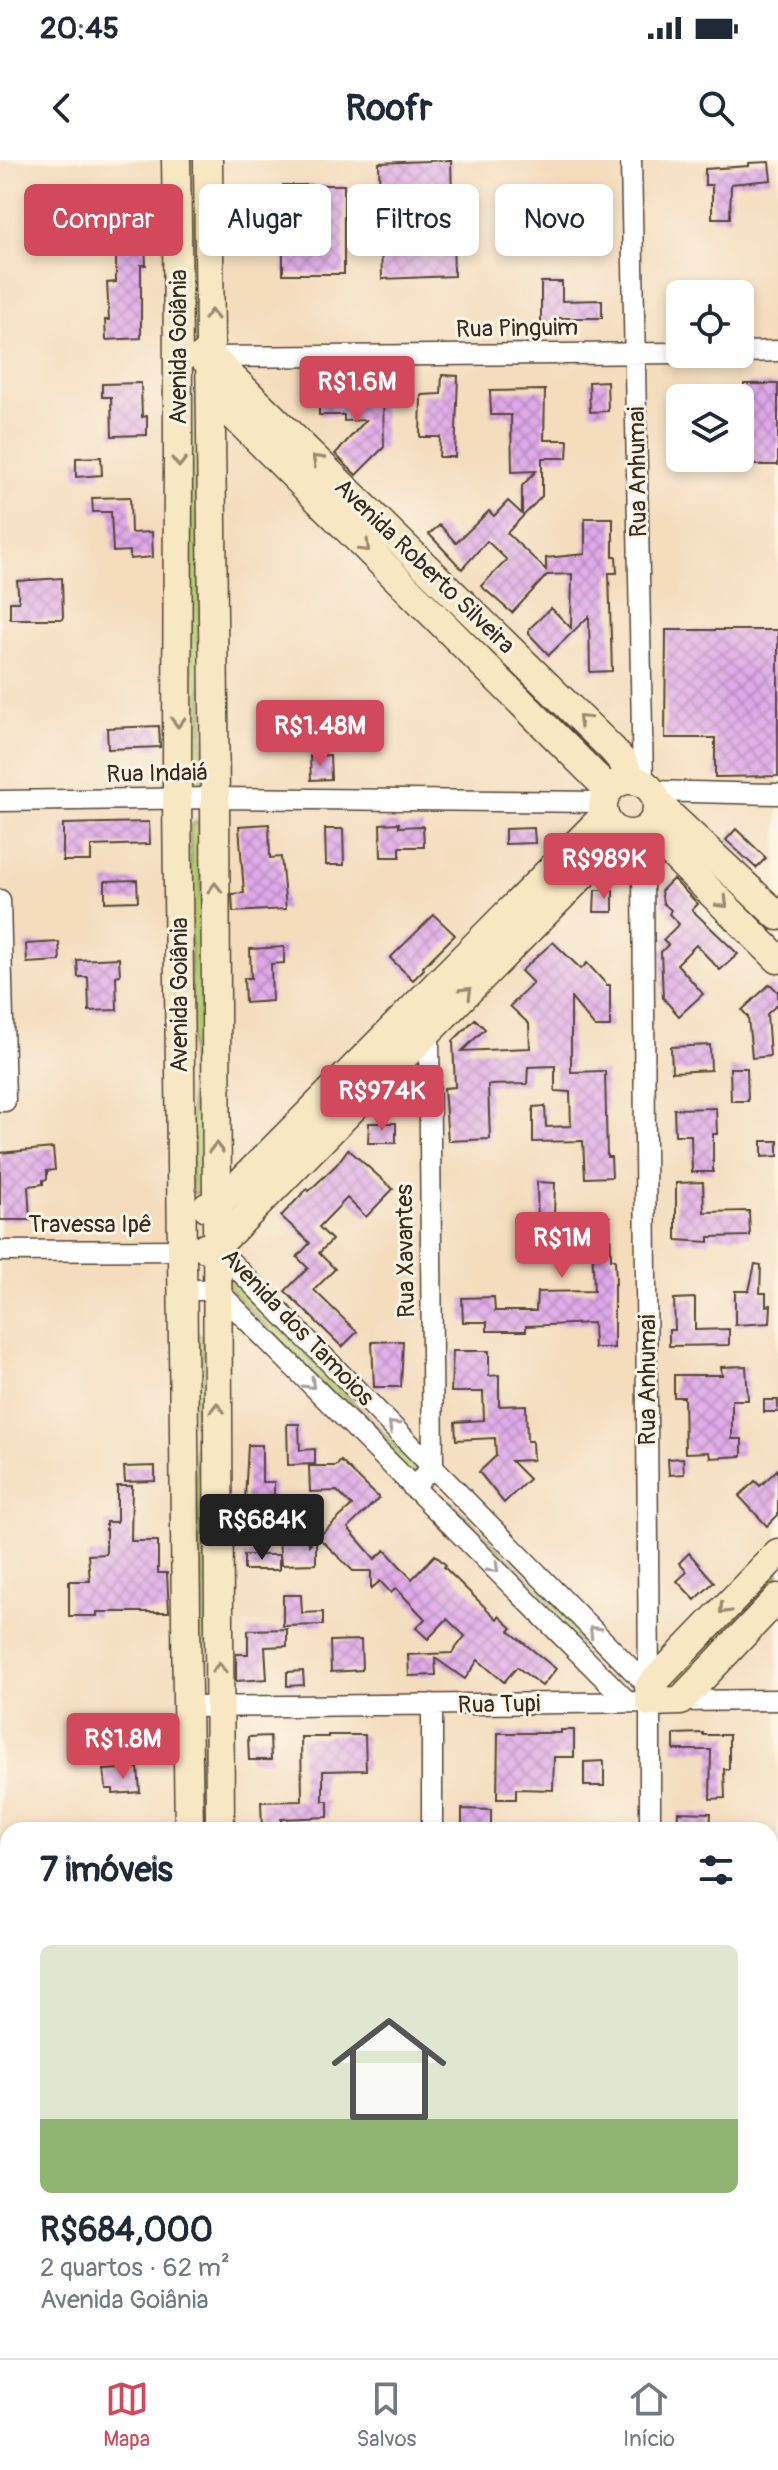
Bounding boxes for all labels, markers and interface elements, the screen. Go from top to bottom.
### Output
text: 20:45 [40,10,119,47]
icon: back [40,86,84,130]
text: Roofr [346,86,432,131]
icon: search [694,86,738,130]
chip: Comprar [24,184,183,256]
chip: Alugar [199,184,331,256]
chip: Filtros [347,184,479,256]
chip: Novo [495,184,613,256]
street label: Avenida Goiânia [164,269,193,425]
map controls [666,280,754,472]
button: locate [666,280,754,368]
one-way arrow [202,308,219,321]
street label: Rua Pinguim [456,313,578,344]
pin: R$1.6M [292,356,422,424]
text: R$1.6M [318,366,396,398]
button: layers [666,384,754,472]
street label: Rua Anhumai [622,406,653,538]
one-way arrow [312,455,326,469]
one-way arrow [170,456,188,469]
street label: Avenida Roberto Silveira [328,473,521,660]
one-way arrow [356,538,370,552]
pin: R$1.48M [246,700,394,768]
text: R$1.48M [274,710,366,742]
one-way arrow [578,715,592,729]
one-way arrow [169,716,187,729]
street label: Rua Indaiá [106,758,208,789]
pin: R$989K [539,833,669,901]
text: R$989K [562,843,646,875]
one-way arrow [206,881,224,894]
one-way arrow [714,894,728,908]
street label: Avenida Goiânia [165,917,194,1073]
one-way arrow [458,986,472,1001]
pin: R$974K [317,1065,447,1133]
text: R$974K [338,1075,426,1107]
one-way arrow [207,1141,225,1154]
street label: Rua Xavantes [390,1184,421,1318]
street label: Travessa Ipê [28,1210,152,1239]
pin: R$1M [515,1212,609,1280]
text: R$1M [533,1222,591,1254]
street label: Avenida dos Tamoios [215,1243,380,1412]
street label: Rua Anhumai [633,1315,662,1445]
one-way arrow [301,1375,315,1389]
one-way arrow [208,1401,226,1414]
one-way arrow [388,1421,402,1435]
pin: R$684K [197,1494,327,1562]
text: R$684K [218,1504,306,1536]
one-way arrow [485,1559,499,1574]
one-way arrow [719,1600,733,1614]
one-way arrow [589,1626,603,1640]
one-way arrow [210,1661,228,1674]
street label: Rua Tupi [457,1689,541,1720]
pin: R$1.8M [58,1713,188,1781]
text: R$1.8M [85,1723,161,1755]
icon: filters [694,1848,738,1892]
text: 7 imóveis [40,1849,173,1892]
icon: home [317,1997,461,2141]
text: R$684,000 [40,2209,213,2252]
text: 2 quartos · 62 m² [40,2252,230,2284]
text: Avenida Goiânia [40,2284,209,2316]
tab: Mapa [103,2377,150,2453]
tab: Salvos [357,2377,416,2453]
tab: Início [623,2377,675,2453]

